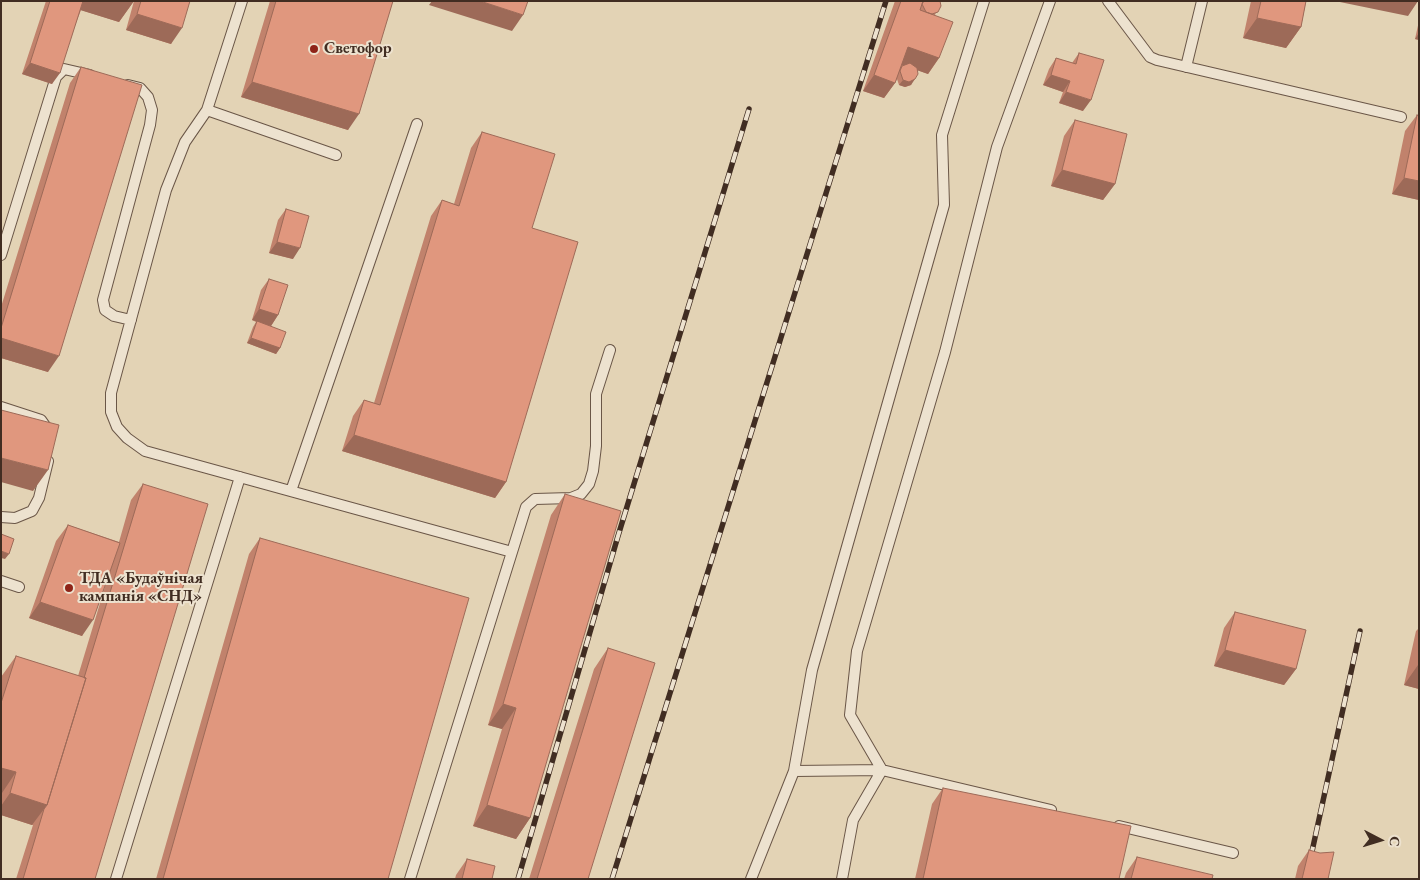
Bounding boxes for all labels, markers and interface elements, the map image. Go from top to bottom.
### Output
place label: Светофор [324,39,392,59]
marker: Светофор [308,43,320,55]
place label: ТДА «Будаўнічая кампанія «СНД» [79,569,203,607]
marker: ТДА «Будаўнічая кампанія «СНД» [63,582,75,594]
north arrow [1355,815,1405,865]
text: С [1386,836,1404,847]

